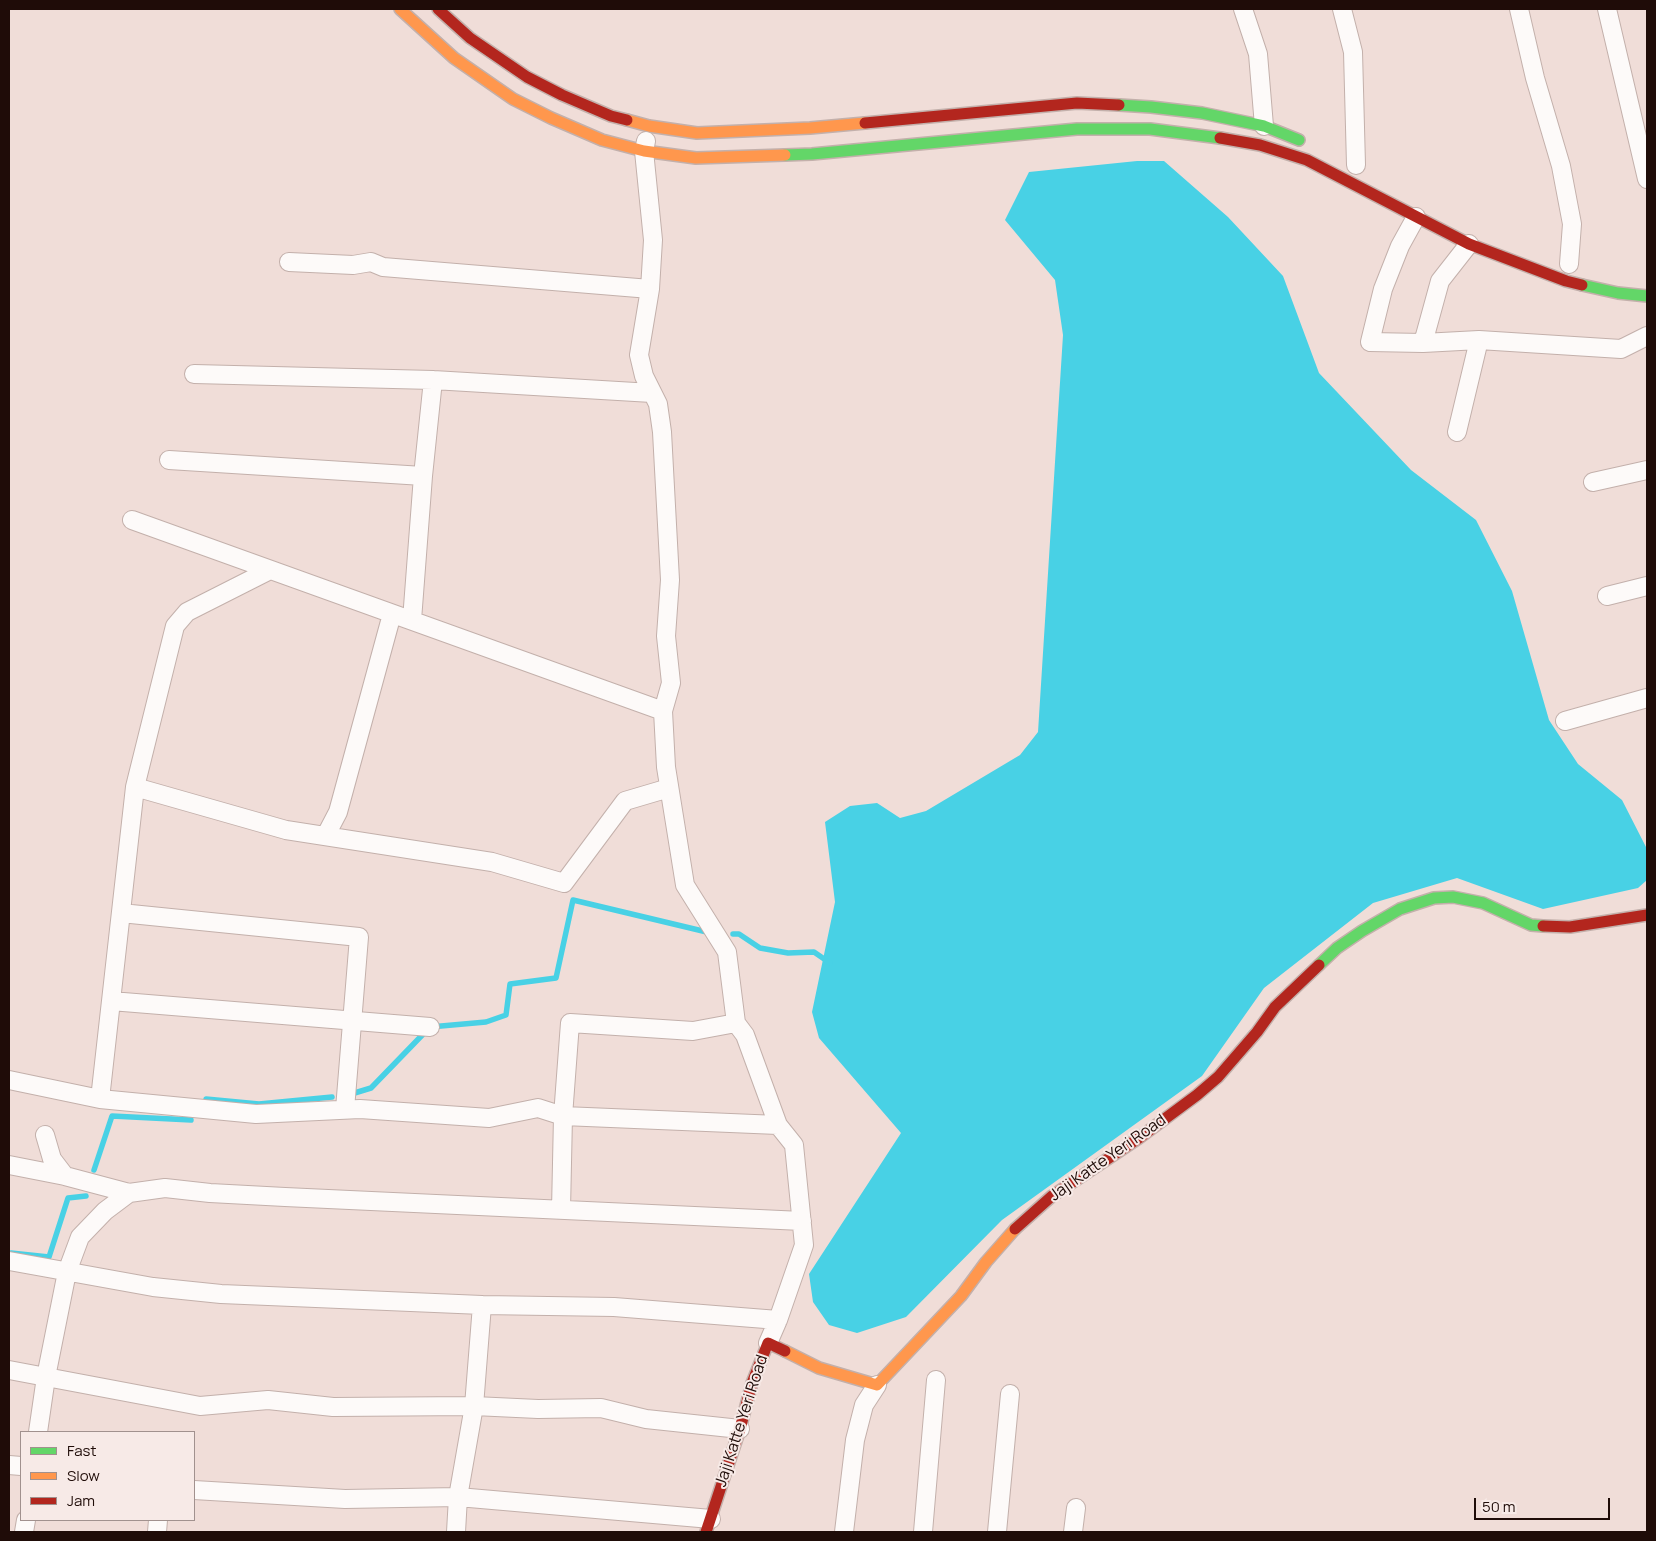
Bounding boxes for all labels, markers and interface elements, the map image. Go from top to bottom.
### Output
street label: Jaji Katte Yeri Road [1046,1111,1170,1205]
street label: Jaji Katte Yeri Road [712,1353,772,1489]
legend [20,1431,195,1521]
text: Fast [67,1440,96,1461]
text: Slow [67,1465,100,1486]
scale bar [1476,1488,1612,1520]
text: Jam [67,1490,95,1511]
text: 50 m [1482,1496,1516,1517]

